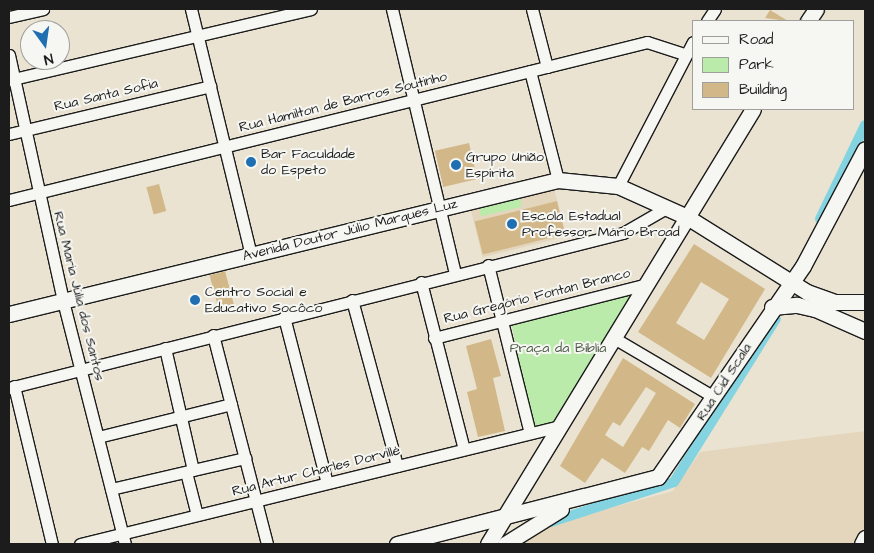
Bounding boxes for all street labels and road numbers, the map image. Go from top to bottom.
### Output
street label: Rua Hamilton de Barros Soutinho [237,68,449,136]
street label: Rua Santa Sofia [53,75,159,115]
street label: Avenida Doutor Júlio Marques Luz [241,195,459,265]
street label: Rua Maria Júlia dos Santos [50,210,108,382]
street label: Rua Gregório Fontan Branco [442,265,632,327]
street label: Rua Cid Scala [693,340,755,424]
street label: Rua Artur Charles Dorvillé [230,442,402,500]

